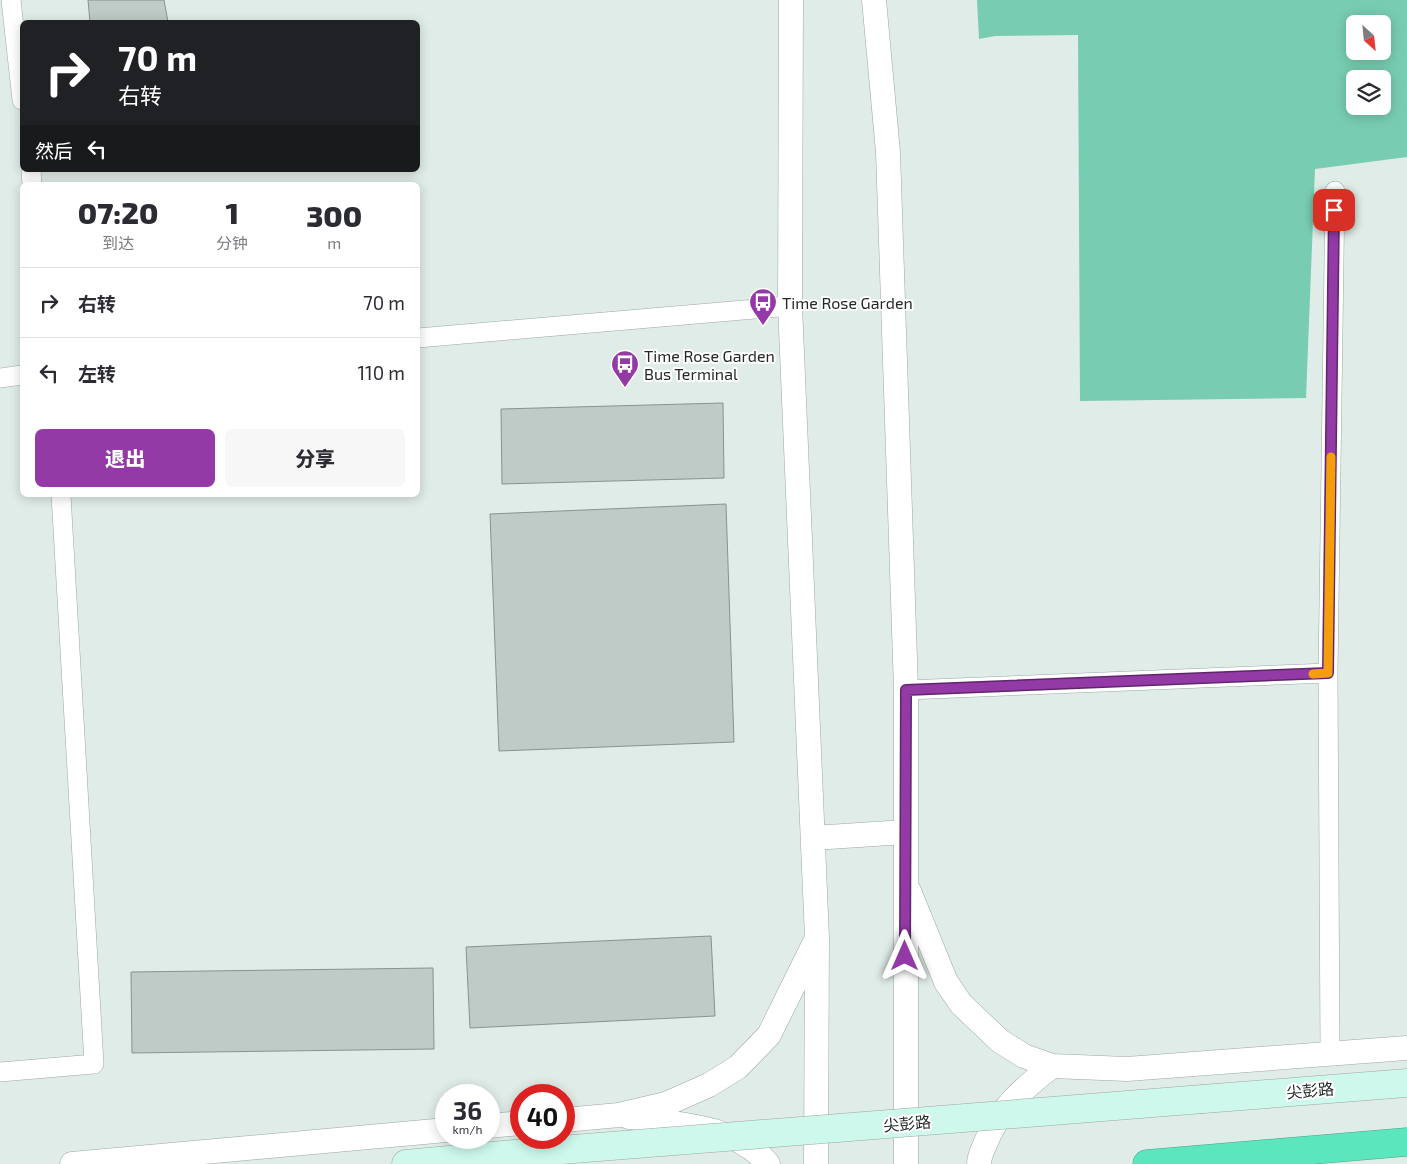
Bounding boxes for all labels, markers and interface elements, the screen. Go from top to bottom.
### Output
north arrow [1346,15,1391,60]
map controls [1346,15,1391,115]
text: 70 m [118,36,197,78]
icon: right [35,40,100,105]
button: layers [1346,70,1391,115]
text: 右转 [118,82,162,108]
icon: left [83,135,111,163]
text: 然后 [35,139,73,162]
pin [1313,189,1355,231]
text: 07:20 [78,194,158,230]
text: 1 [226,194,239,230]
icon: arrive [1320,196,1348,224]
text: 300 [306,197,362,233]
text: 到达 [102,233,134,252]
text: 分钟 [216,233,248,252]
text: m [327,233,341,252]
bus stop icon: Time Rose Garden [748,287,778,326]
icon: right [35,289,63,317]
text: 70 m [363,291,405,314]
text: 右转 [78,292,116,315]
place label: Time Rose Garden [782,293,913,312]
place label: Time Rose Garden Bus Terminal [644,346,775,383]
bus stop icon: Time Rose Garden Bus Terminal [610,349,640,388]
icon: left [35,359,63,387]
text: 110 m [358,361,405,384]
text: 左转 [78,362,116,385]
button: 退出 [35,429,215,487]
button: 分享 [225,429,405,487]
position arrow [878,929,930,981]
street label: 尖彭路 [1285,1078,1335,1102]
speed limit sign: 40 [510,1084,575,1149]
text: 36 [453,1095,482,1125]
street label: 尖彭路 [882,1111,932,1135]
text: km/h [453,1122,482,1136]

